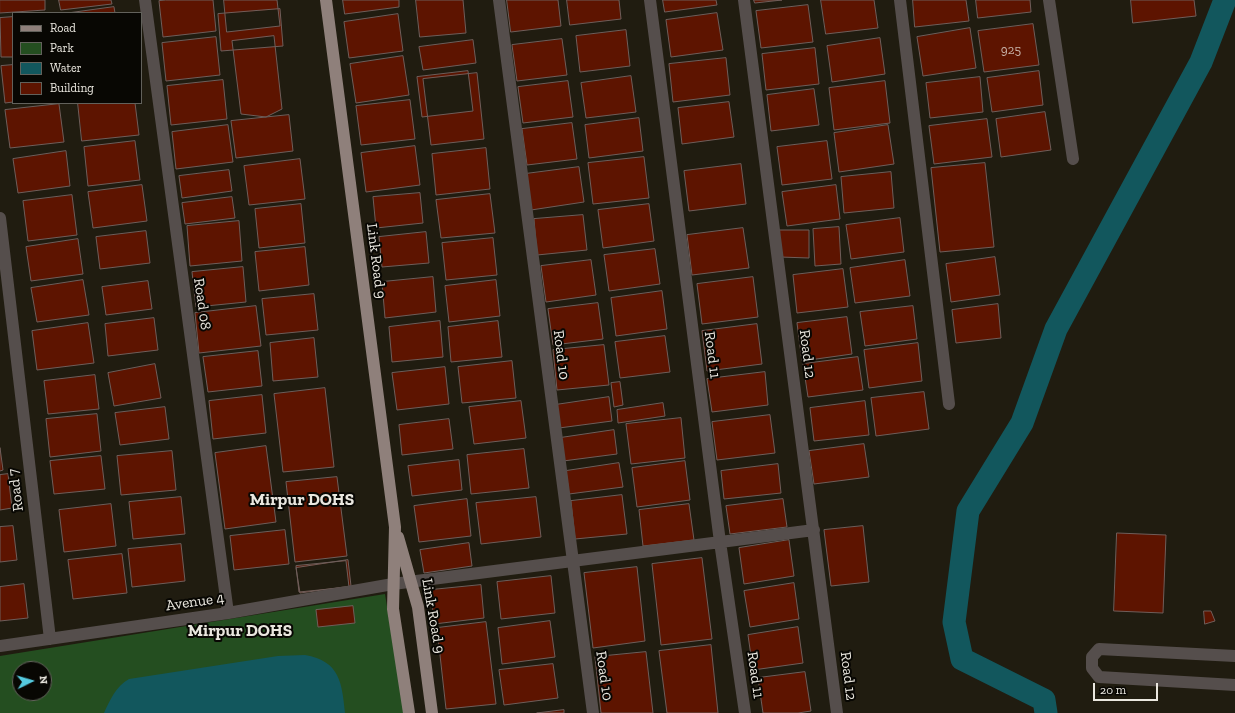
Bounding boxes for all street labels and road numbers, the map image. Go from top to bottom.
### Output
street label: Link Road 9 [362,222,390,300]
street label: Road 08 [189,277,215,331]
street label: Road 10 [549,329,573,381]
street label: Road 12 [795,329,819,379]
street label: Road 11 [700,330,724,380]
street label: Road 7 [4,468,28,512]
street label: Link Road 9 [418,577,448,655]
street label: Avenue 4 [165,589,225,615]
street label: Road 10 [592,650,616,702]
street label: Road 11 [743,650,767,700]
street label: Road 12 [836,651,860,701]

